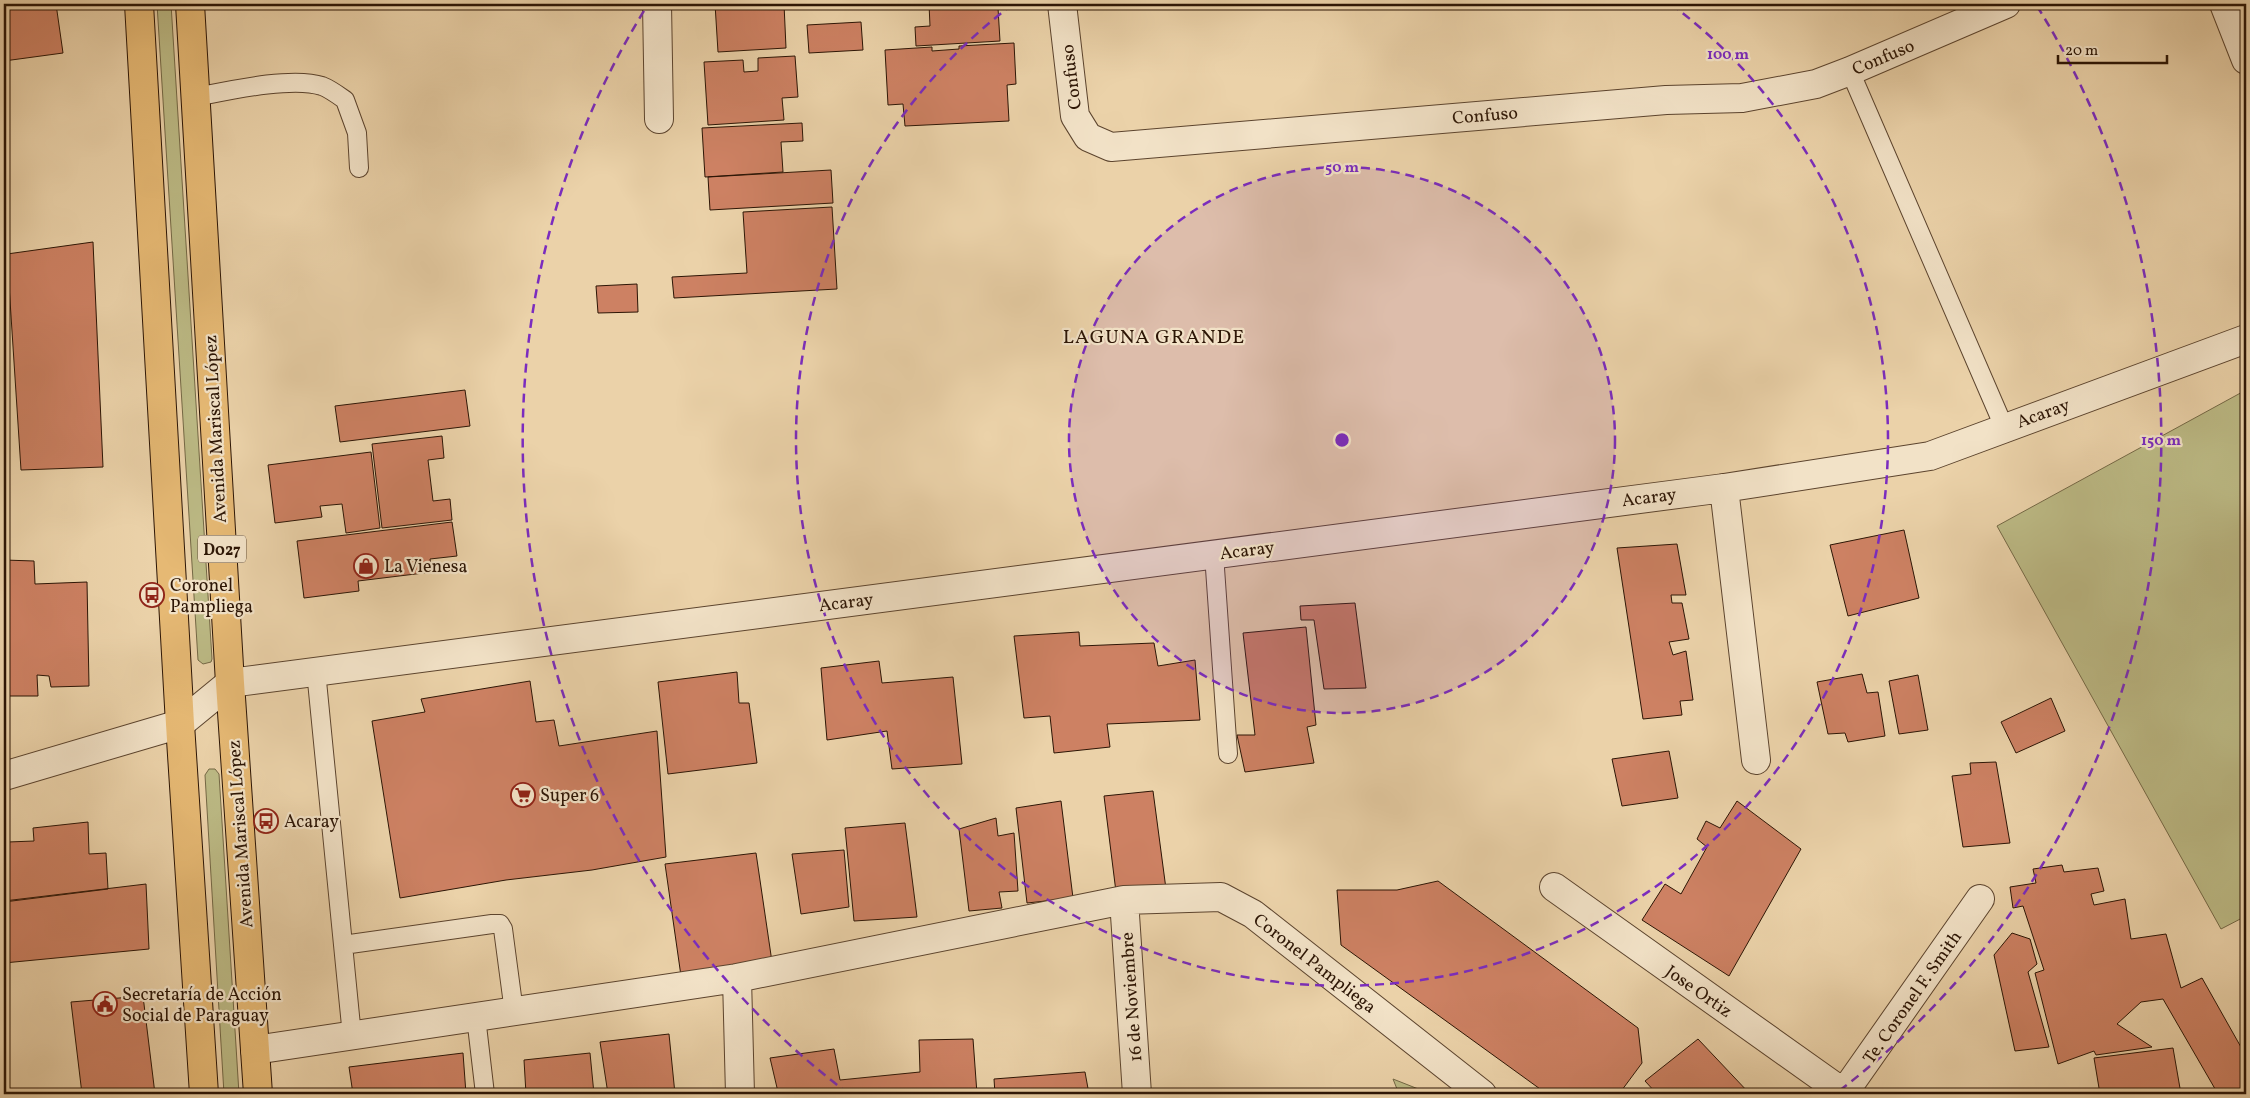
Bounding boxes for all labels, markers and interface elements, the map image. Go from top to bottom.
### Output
scale bar [2058,32,2166,64]
street label: Confuso [1848,34,1919,83]
text: 20 m [2065,41,2098,62]
street label: Confuso [1056,43,1089,111]
text: 100 m [1707,45,1750,66]
street label: Confuso [1451,101,1519,132]
text: 50 m [1325,158,1359,179]
district label: LAGUNA GRANDE [1063,324,1245,352]
street label: Avenida Mariscal López [199,334,234,524]
street label: Acaray [2013,393,2074,436]
centre of rings [1333,431,1351,449]
text: 150 m [2141,431,2181,452]
street label: Acaray [1620,483,1678,514]
road number: D027 [198,536,246,562]
street label: Acaray [1218,536,1276,567]
shop icon: La Vienesa [353,553,379,579]
place label: La Vienesa [384,555,467,580]
place label: Coronel Pampliega [170,574,253,620]
bus stop icon: Coronel Pampliega [139,582,165,608]
street label: Acaray [817,588,875,619]
street label: Avenida Mariscal López [222,739,261,929]
supermarket icon: Super 6 [510,782,536,808]
place label: Super 6 [540,784,599,809]
bus stop icon: Acaray [253,808,279,834]
place label: Acaray [284,810,339,835]
street label: Coronel Pampliega [1247,908,1381,1020]
street label: Te. Coronel F. Smith [1858,926,1969,1070]
street label: 16 de Noviembre [1115,931,1150,1063]
street label: Jose Ortiz [1660,960,1737,1024]
place label: Secretaría de Acción Social de Paraguay [122,983,282,1029]
public building icon: Secretaría de Acción Social de Paraguay [92,991,118,1017]

